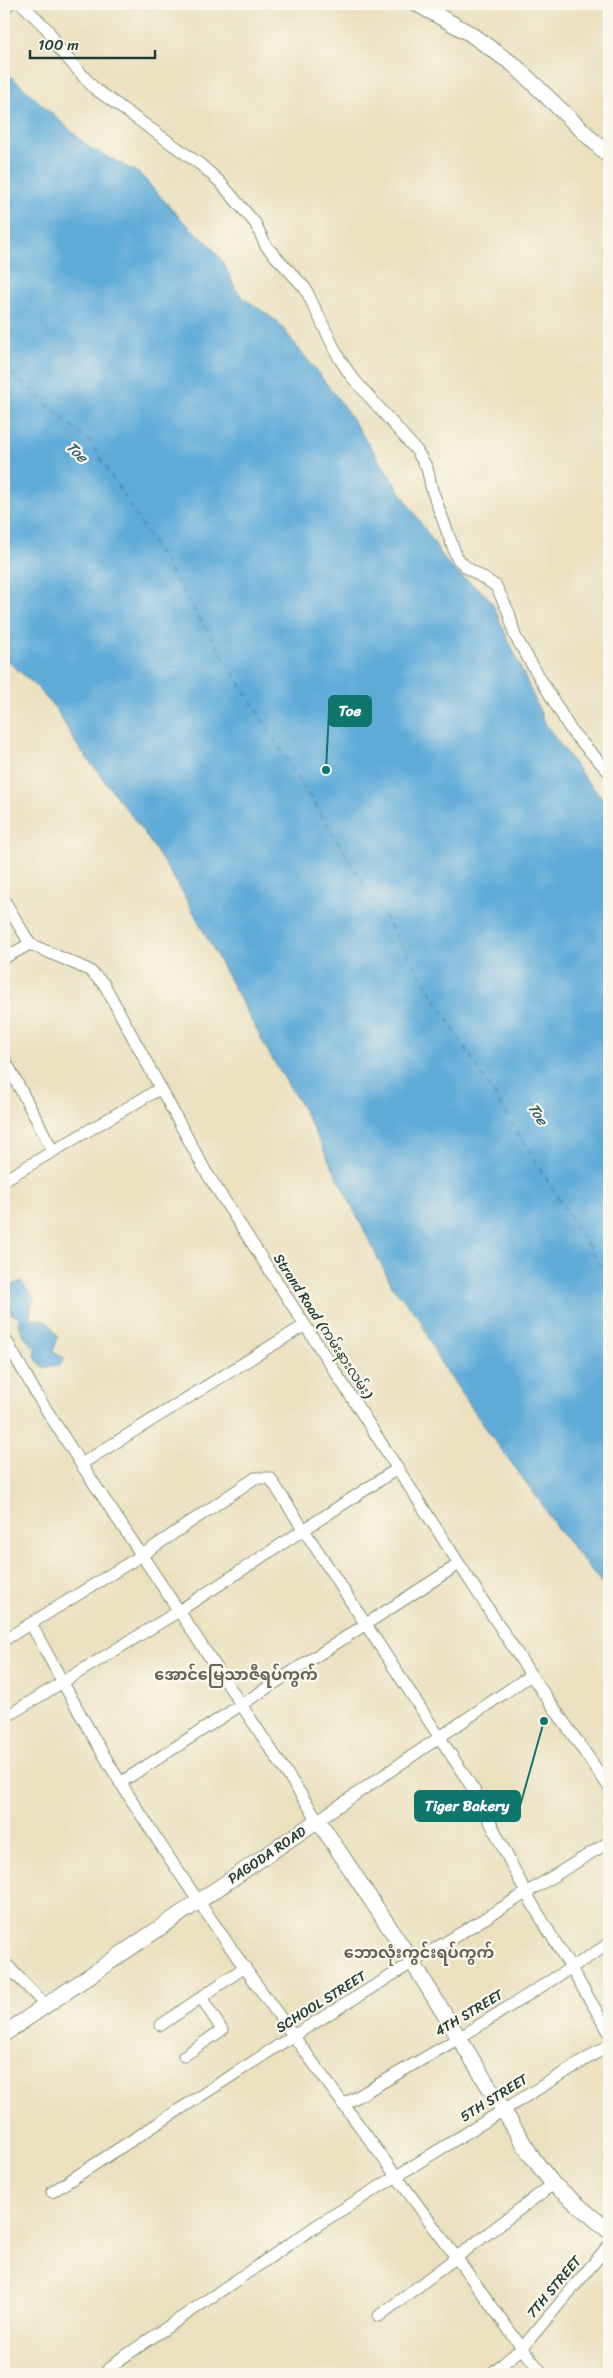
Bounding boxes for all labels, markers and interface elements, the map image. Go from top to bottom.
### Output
scale bar [30,28,155,60]
text: 100 m [38,32,79,58]
water label: Toe [60,435,95,470]
callout: Toe [329,696,371,726]
text: Toe [339,698,361,724]
water label: Toe [521,1098,556,1131]
street label: Strand Road (ကမ်းနားလမ်း) [266,1248,380,1405]
district label: အောင်မြေသာဇီရပ်ကွက် [154,1660,318,1689]
callout: Tiger Bakery [415,1791,520,1821]
text: Tiger Bakery [425,1793,510,1819]
street label: PAGODA ROAD [223,1819,312,1891]
district label: ဘောလုံးကွင်းရပ်ကွက် [344,1938,495,1967]
street label: SCHOOL STREET [271,1963,373,2040]
street label: 4TH STREET [430,1982,509,2043]
street label: 5TH STREET [455,2067,534,2129]
street label: 7TH STREET [520,2249,589,2324]

